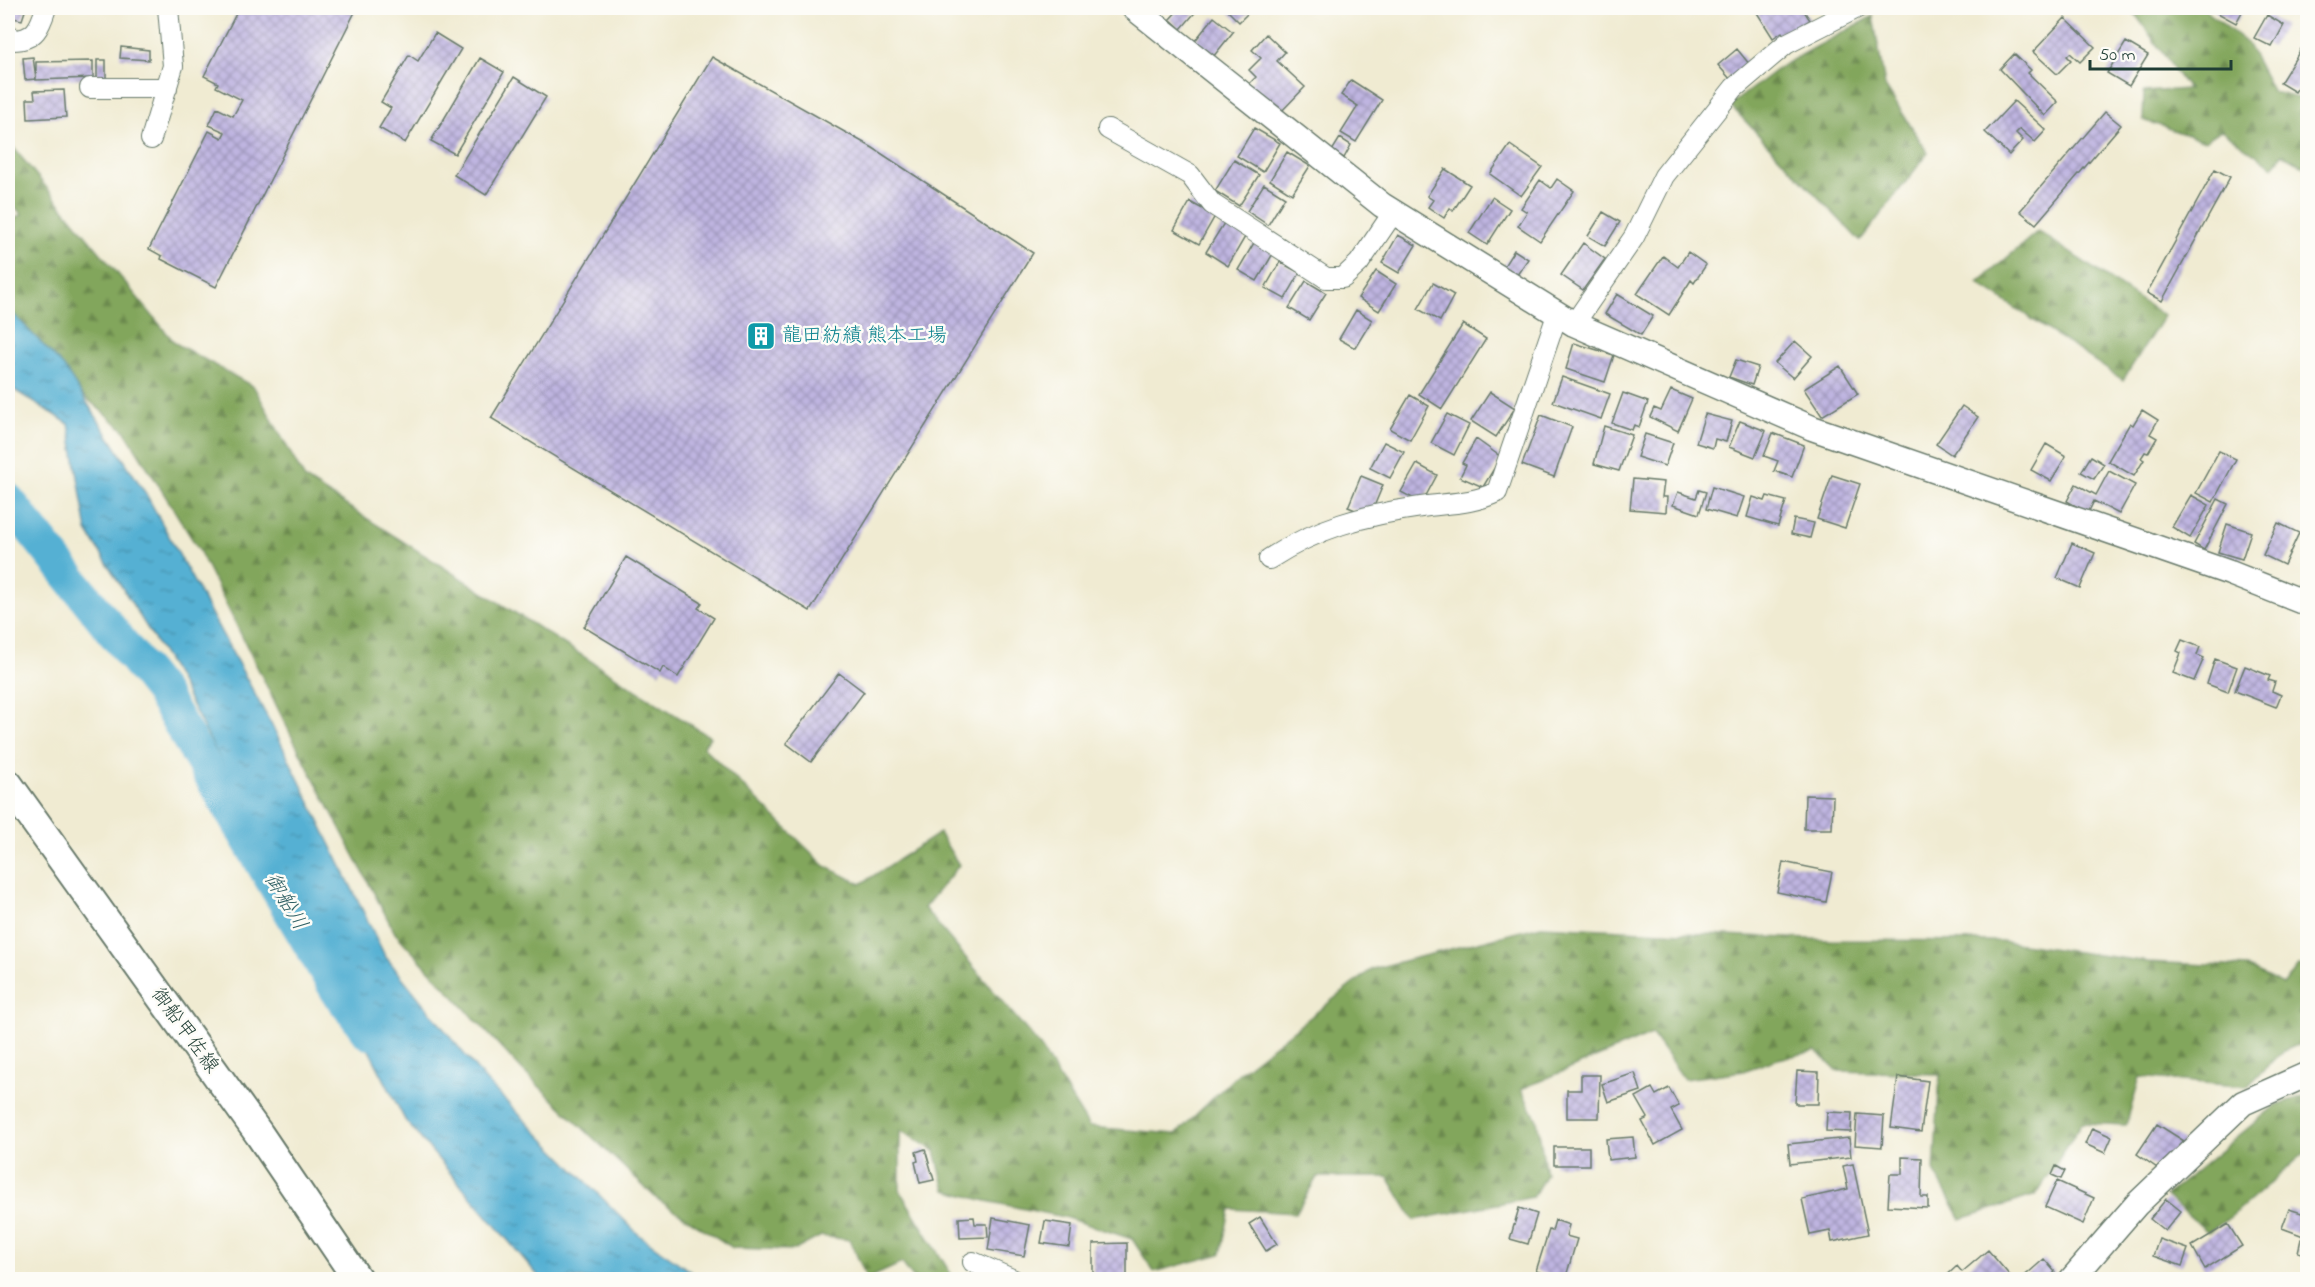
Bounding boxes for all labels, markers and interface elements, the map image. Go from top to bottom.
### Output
scale bar [2090,33,2231,71]
text: 50 m [2099,43,2136,69]
building icon: 龍田紡績 熊本工場 [745,320,777,352]
place label: 龍田紡績 熊本工場 [782,322,947,351]
water label: 御船川 [256,867,314,937]
street label: 御船甲佐線 [143,982,225,1080]

